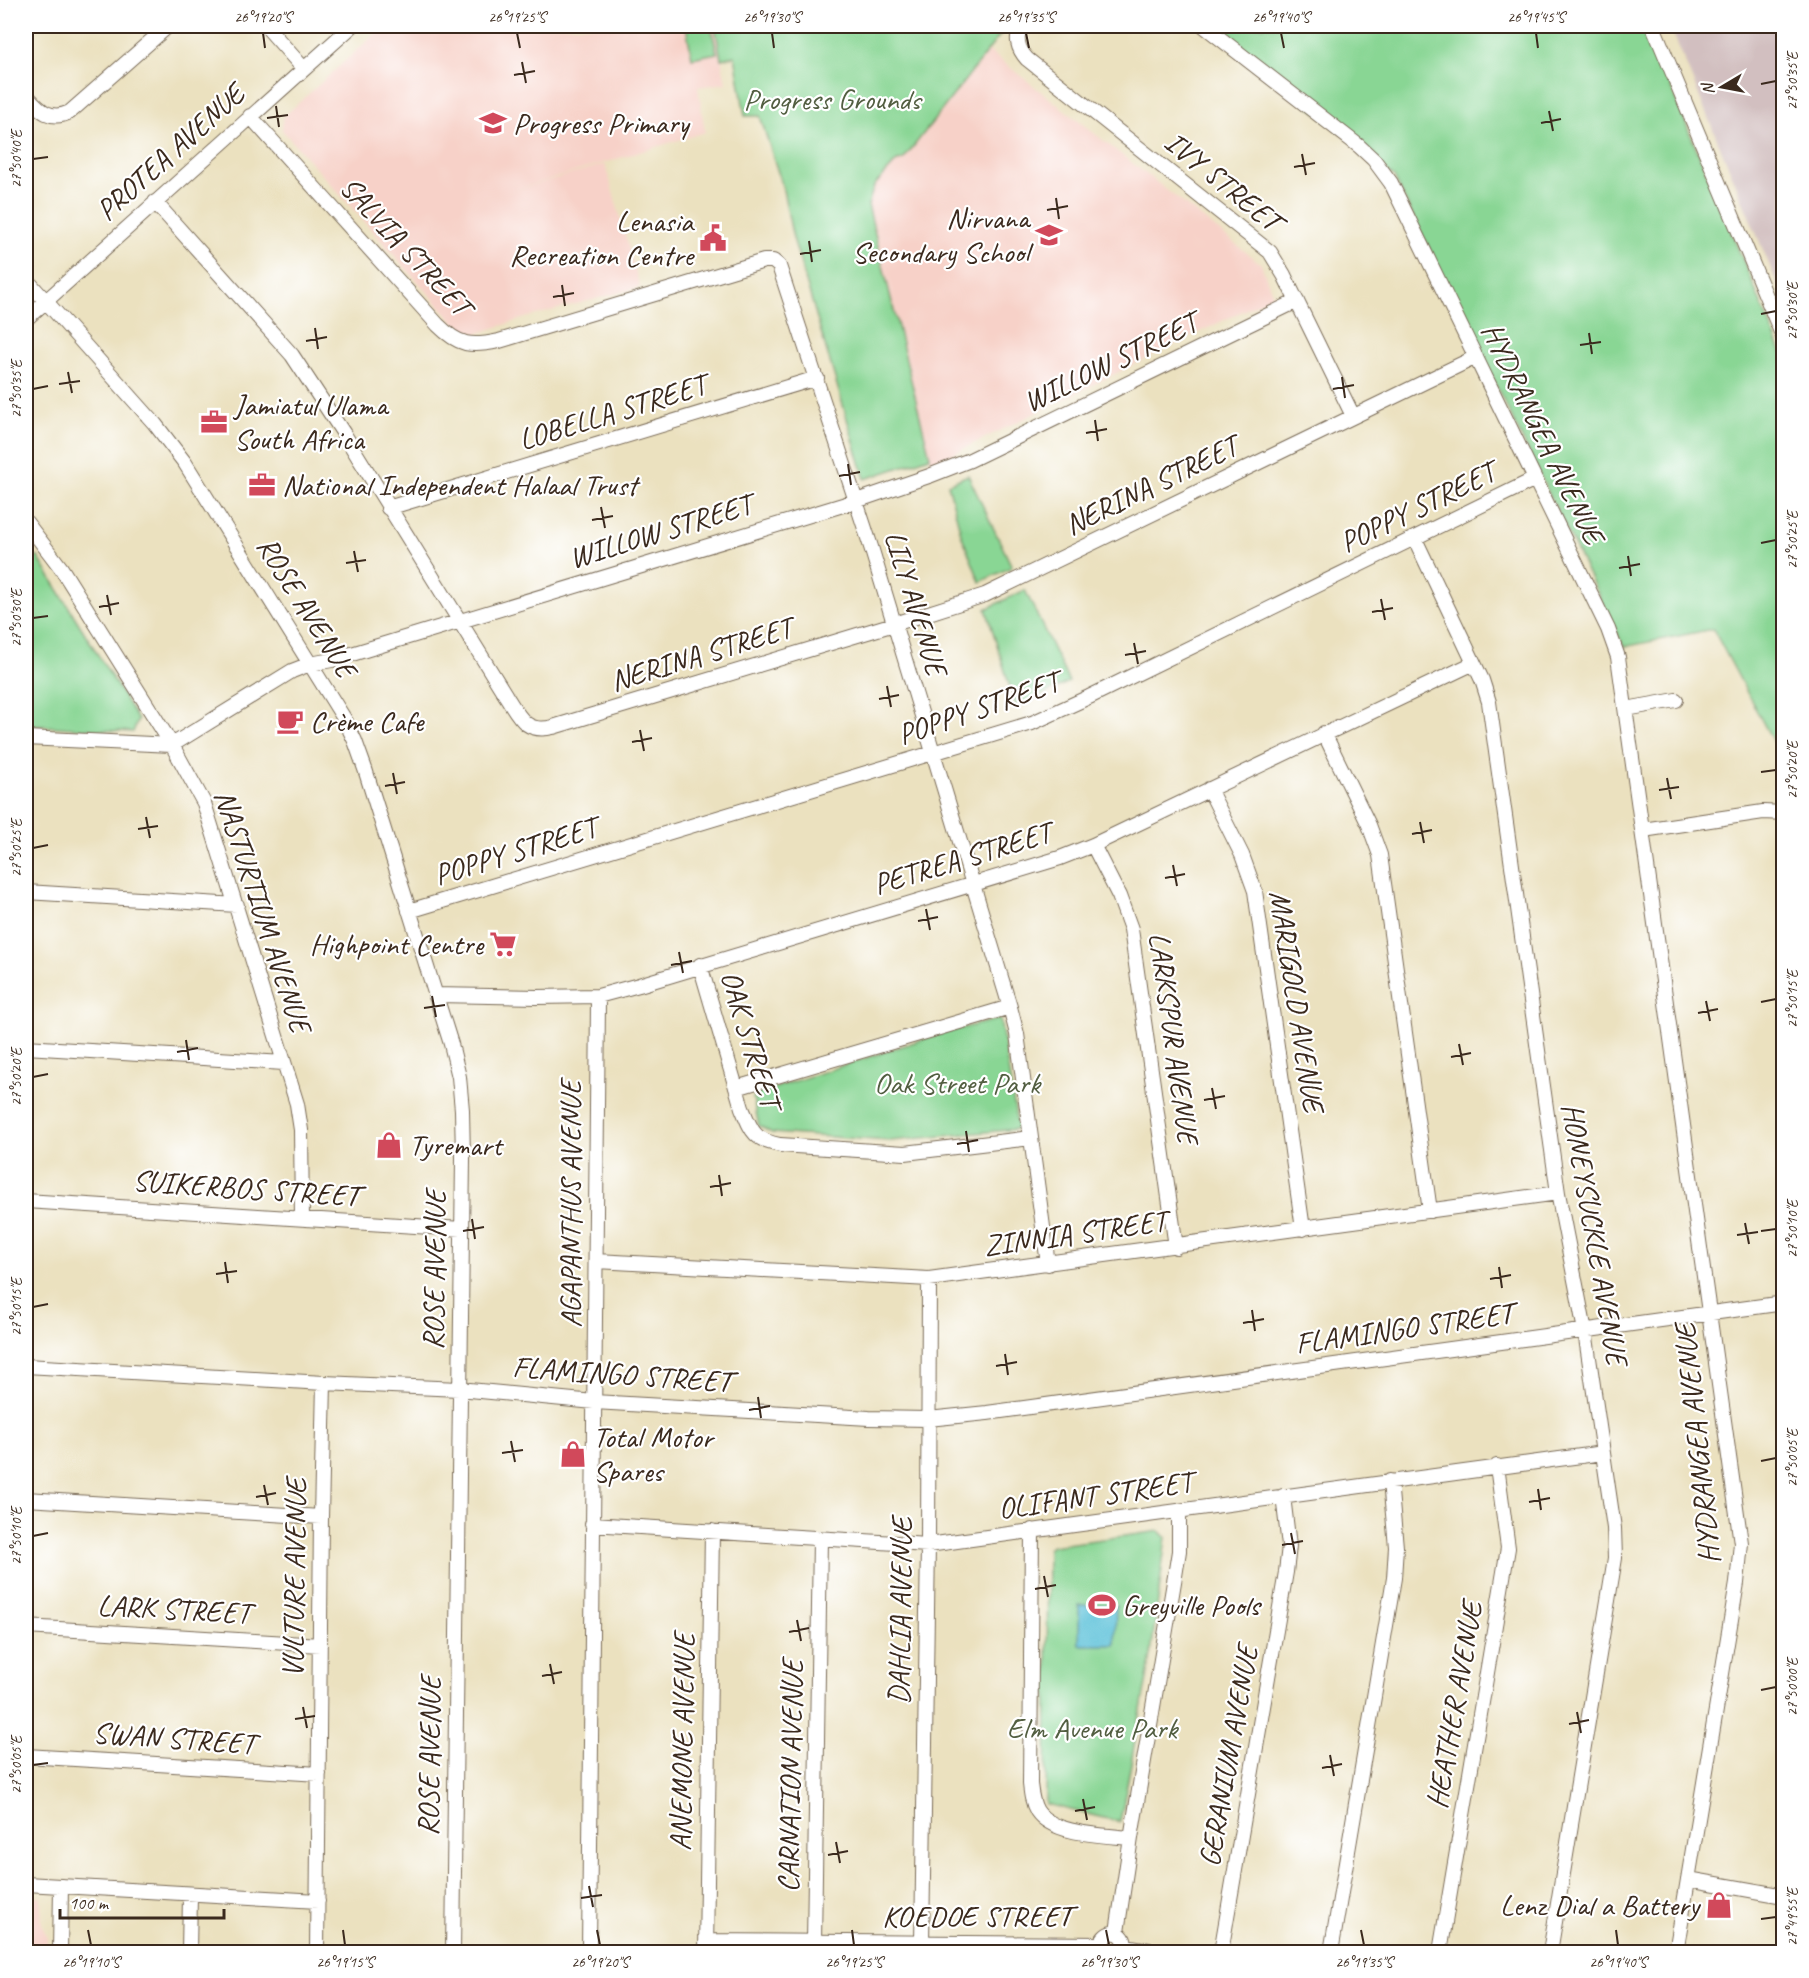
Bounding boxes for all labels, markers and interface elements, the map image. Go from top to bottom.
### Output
text: 26°19'20"S [234,8,294,27]
text: 26°19'25"S [488,8,548,27]
text: 26°19'30"S [743,8,803,27]
text: 26°19'35"S [997,8,1057,27]
text: 26°19'40"S [1252,8,1312,27]
text: 26°19'45"S [1507,8,1567,27]
text: 27°50'35"E [1783,50,1802,110]
north arrow [1692,57,1752,117]
street label: PROTEA AVENUE [88,73,255,229]
park label: Progress Grounds [744,80,923,118]
text: N [1697,80,1719,96]
place label: Progress Primary [513,104,691,142]
school or university icon: Progress Primary [478,108,508,138]
street label: IVY STREET [1157,123,1294,244]
text: 27°50'40"E [7,128,26,188]
street label: SALVIA STREET [332,168,484,328]
place label: Nirvana Secondary School [852,199,1034,271]
place label: Lenasia Recreation Centre [509,202,695,274]
school or university icon: Nirvana Secondary School [1034,220,1064,250]
public building icon: Lenasia Recreation Centre [698,223,728,253]
text: 27°50'30"E [1783,280,1802,340]
street label: WILLOW STREET [1017,300,1210,420]
street label: HYDRANGEA AVENUE [1473,316,1615,553]
text: 27°50'35"E [7,358,26,418]
street label: LOBELLA STREET [514,363,717,458]
place label: Jamiatul Ulama South Africa [232,386,390,458]
office icon: Jamiatul Ulama South Africa [199,407,229,437]
street label: NERINA STREET [1058,424,1250,543]
street label: POPPY STREET [1333,450,1507,561]
place label: National Independent Halaal Trust [282,466,641,504]
office icon: National Independent Halaal Trust [247,470,277,500]
street label: WILLOW STREET [564,483,763,577]
text: 27°50'25"E [1783,509,1802,569]
street label: LILY AVENUE [876,526,957,683]
street label: ROSE AVENUE [249,529,367,688]
text: 27°50'30"E [7,587,26,647]
street label: NERINA STREET [605,606,803,700]
street label: POPPY STREET [892,660,1070,753]
place label: Crème Cafe [310,702,425,740]
cafe icon: Crème Cafe [275,706,305,736]
text: 27°50'20"E [1783,739,1802,799]
street label: NASTURTIUM AVENUE [206,785,321,1040]
street label: POPPY STREET [429,806,608,894]
street label: PETREA STREET [868,811,1062,903]
text: 27°50'25"E [7,817,26,877]
street label: MARIGOLD AVENUE [1261,888,1334,1118]
place label: Highpoint Centre [310,925,485,963]
supermarket icon: Highpoint Centre [488,929,518,959]
street label: LARKSPUR AVENUE [1140,930,1208,1149]
street label: OAK STREET [712,966,792,1119]
text: 27°50'15"E [1783,968,1802,1028]
text: 27°50'20"E [7,1046,26,1106]
park label: Oak Street Park [874,1064,1042,1102]
street label: AGAPANTHUS AVENUE [551,1077,589,1328]
street label: HONEYSUCKLE AVENUE [1553,1100,1637,1371]
place label: Tyremart [409,1126,505,1164]
shop icon: Tyremart [374,1130,404,1160]
street label: SUIKERBOS STREET [132,1161,368,1215]
street label: ROSE AVENUE [414,1186,454,1350]
text: 27°50'10"E [1783,1198,1802,1258]
street label: ZINNIA STREET [981,1201,1175,1265]
text: 27°50'15"E [7,1276,26,1336]
street label: FLAMINGO STREET [1293,1293,1522,1362]
street label: HYDRANGEA AVENUE [1665,1318,1729,1566]
street label: FLAMINGO STREET [511,1347,740,1401]
place label: Total Motor Spares [593,1418,716,1490]
text: 27°50'05"E [1783,1427,1802,1487]
shop icon: Total Motor Spares [558,1439,588,1469]
street label: OLIFANT STREET [996,1462,1201,1527]
street label: VULTURE AVENUE [273,1474,315,1678]
text: 27°50'10"E [7,1505,26,1565]
street label: DAHLIA AVENUE [879,1513,921,1705]
street label: LARK STREET [97,1586,258,1632]
place label: Greyville Pools [1122,1586,1262,1624]
sports icon: Greyville Pools [1087,1590,1117,1620]
street label: HEATHER AVENUE [1417,1595,1492,1811]
street label: ANEMONE AVENUE [661,1629,703,1851]
street label: GERANIUM AVENUE [1190,1639,1267,1869]
street label: CARNATION AVENUE [769,1656,811,1893]
text: 27°50'00"E [1783,1656,1802,1716]
street label: ROSE AVENUE [409,1672,449,1836]
park label: Elm Avenue Park [1007,1709,1179,1747]
street label: SWAN STREET [92,1713,263,1763]
text: 27°50'05"E [7,1734,26,1794]
scale bar [60,1882,224,1920]
place label: Lenz Dial a Battery [1500,1886,1702,1924]
text: 27°49'55"E [1783,1886,1802,1946]
shop icon: Lenz Dial a Battery [1704,1890,1734,1920]
text: 100 m [69,1892,110,1914]
street label: KOEDOE STREET [882,1897,1079,1935]
text: 26°19'10"S [62,1953,122,1972]
text: 26°19'15"S [316,1953,376,1972]
text: 26°19'20"S [571,1953,631,1972]
text: 26°19'25"S [825,1953,885,1972]
text: 26°19'30"S [1080,1953,1140,1972]
text: 26°19'35"S [1335,1953,1395,1972]
text: 26°19'40"S [1589,1953,1649,1972]

